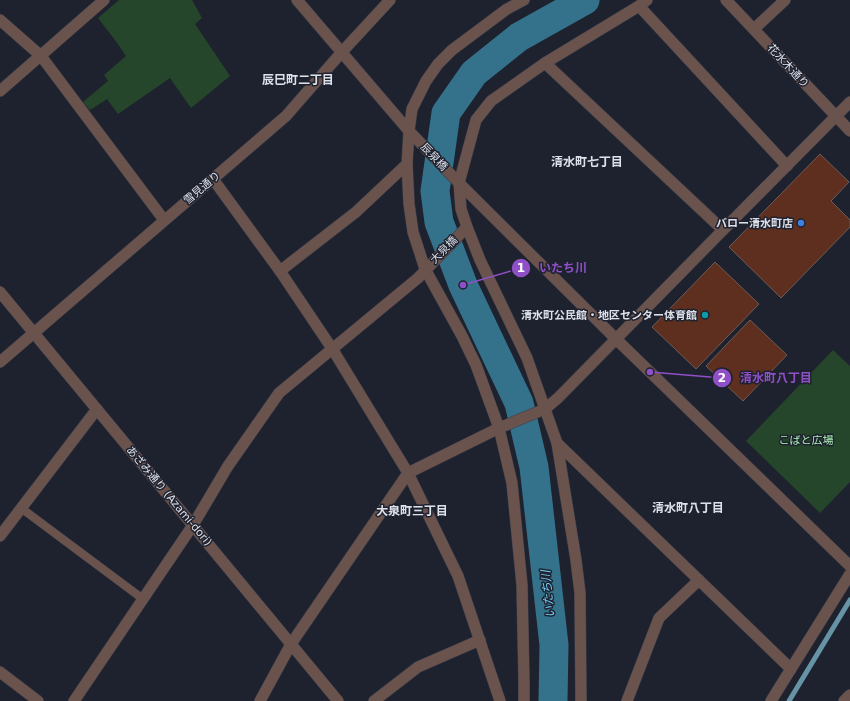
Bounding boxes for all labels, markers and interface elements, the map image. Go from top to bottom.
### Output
street label: 花水木通り [764,41,812,91]
district label: 辰巳町二丁目 [262,73,334,87]
street label: 辰泉橋 [418,141,450,173]
district label: 清水町七丁目 [551,155,623,169]
street label: 雪見通り [181,169,223,207]
place label: バロー清水町店 [716,217,793,230]
marker: バロー清水町店 [796,218,806,228]
street label: 大泉橋 [428,234,460,266]
callout: いたち川 [511,256,595,280]
text: 1 [517,261,525,275]
text: いたち川 [539,261,587,275]
place label: 清水町公民館・地区センター体育館 [521,309,697,322]
marker: 清水町公民館・地区センター体育館 [700,310,710,320]
callout: 清水町八丁目 [712,366,820,390]
text: 2 [718,371,726,385]
text: 清水町八丁目 [740,371,812,385]
park label: こばと広場 [779,434,834,447]
street label: あざみ通り (Azami-dori) [123,444,215,548]
district label: 清水町八丁目 [652,501,724,515]
district label: 大泉町三丁目 [376,504,448,518]
water label: いたち川 [538,567,557,619]

